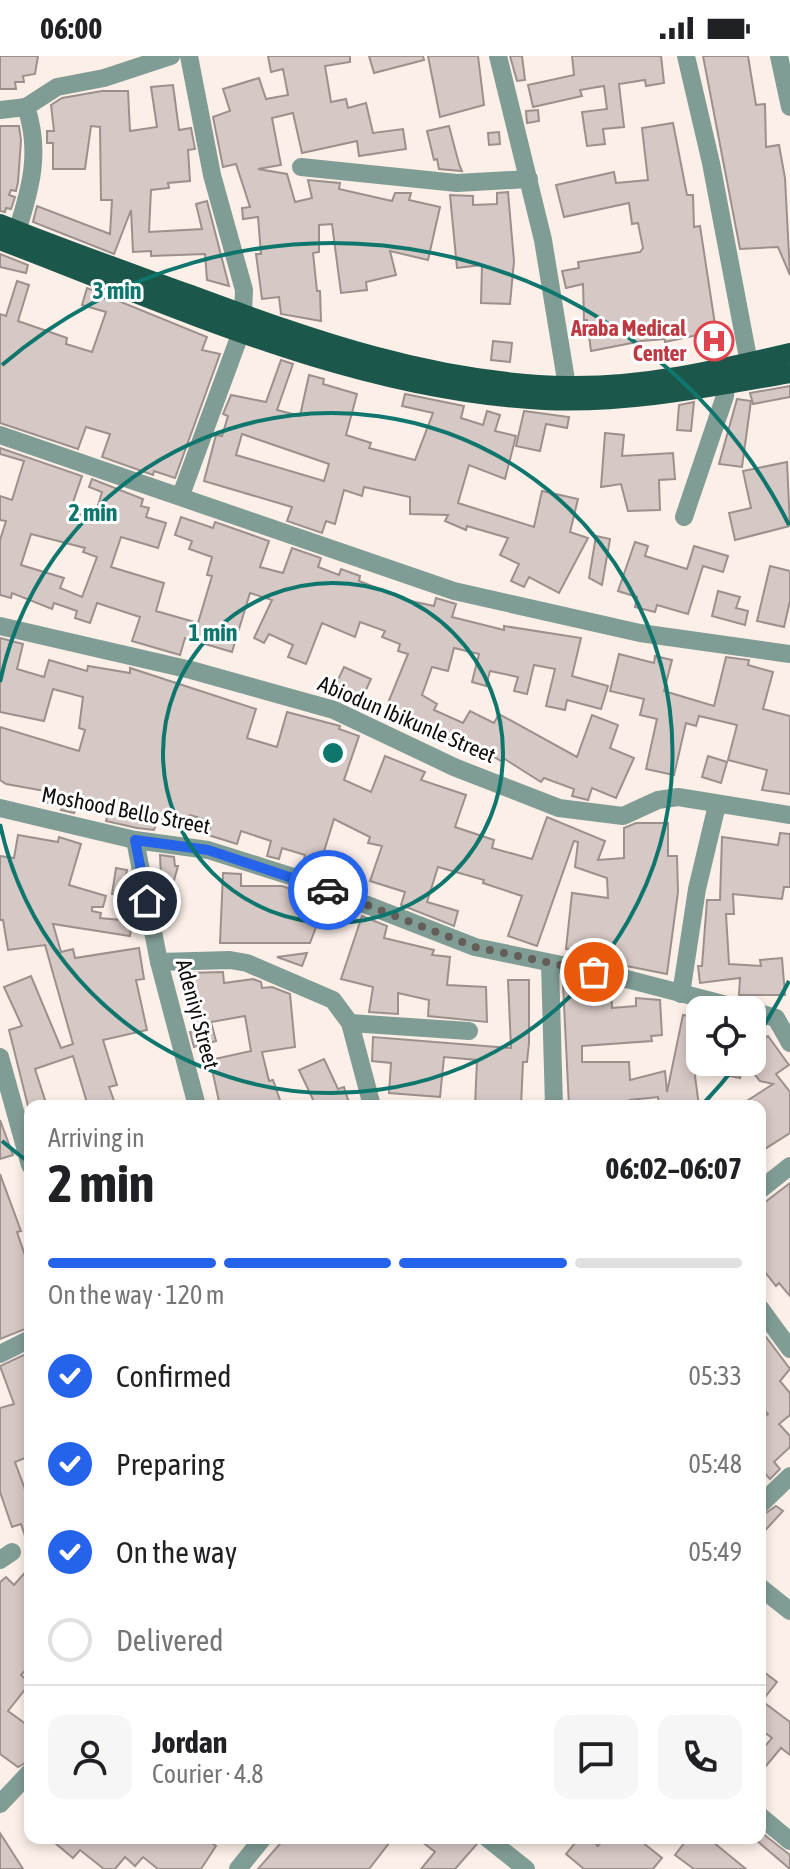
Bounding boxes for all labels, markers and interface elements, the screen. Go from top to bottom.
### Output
text: 06:00 [40,11,102,45]
text: 3 min [92,277,142,304]
place label: Araba Medical Center [570,315,687,366]
hospital icon: Araba Medical Center [693,320,735,362]
text: 2 min [68,499,118,526]
text: 1 min [188,619,238,646]
street label: Abiodun Ibikunle Street [314,670,500,768]
centre of rings [319,739,347,767]
street label: Moshood Bello Street [40,781,212,839]
courier [288,850,368,930]
pin [113,867,181,935]
icon: car [306,868,350,912]
icon: home [125,879,169,923]
pin [560,938,628,1006]
icon: bag [572,950,616,994]
street label: Adeniyi Street [171,956,225,1072]
map controls [686,996,766,1076]
button: locate [686,996,766,1076]
text: Arriving in [48,1123,145,1153]
text: 06:02–06:07 [605,1151,742,1185]
text: 2 min [48,1153,154,1213]
text: On the way · 120 m [48,1280,225,1310]
icon: check [48,1354,92,1398]
text: Confirmed [116,1359,231,1393]
text: 05:33 [688,1361,742,1391]
icon: check [48,1442,92,1486]
text: Preparing [116,1447,225,1481]
text: 05:48 [688,1449,742,1479]
icon: check [48,1530,92,1574]
text: On the way [116,1535,237,1569]
text: 05:49 [688,1537,742,1567]
text: Delivered [116,1623,224,1657]
button: person [48,1715,132,1799]
button: chat [554,1715,638,1799]
button: phone [658,1715,742,1799]
text: Jordan [152,1725,227,1759]
text: Courier · 4.8 [152,1759,263,1789]

